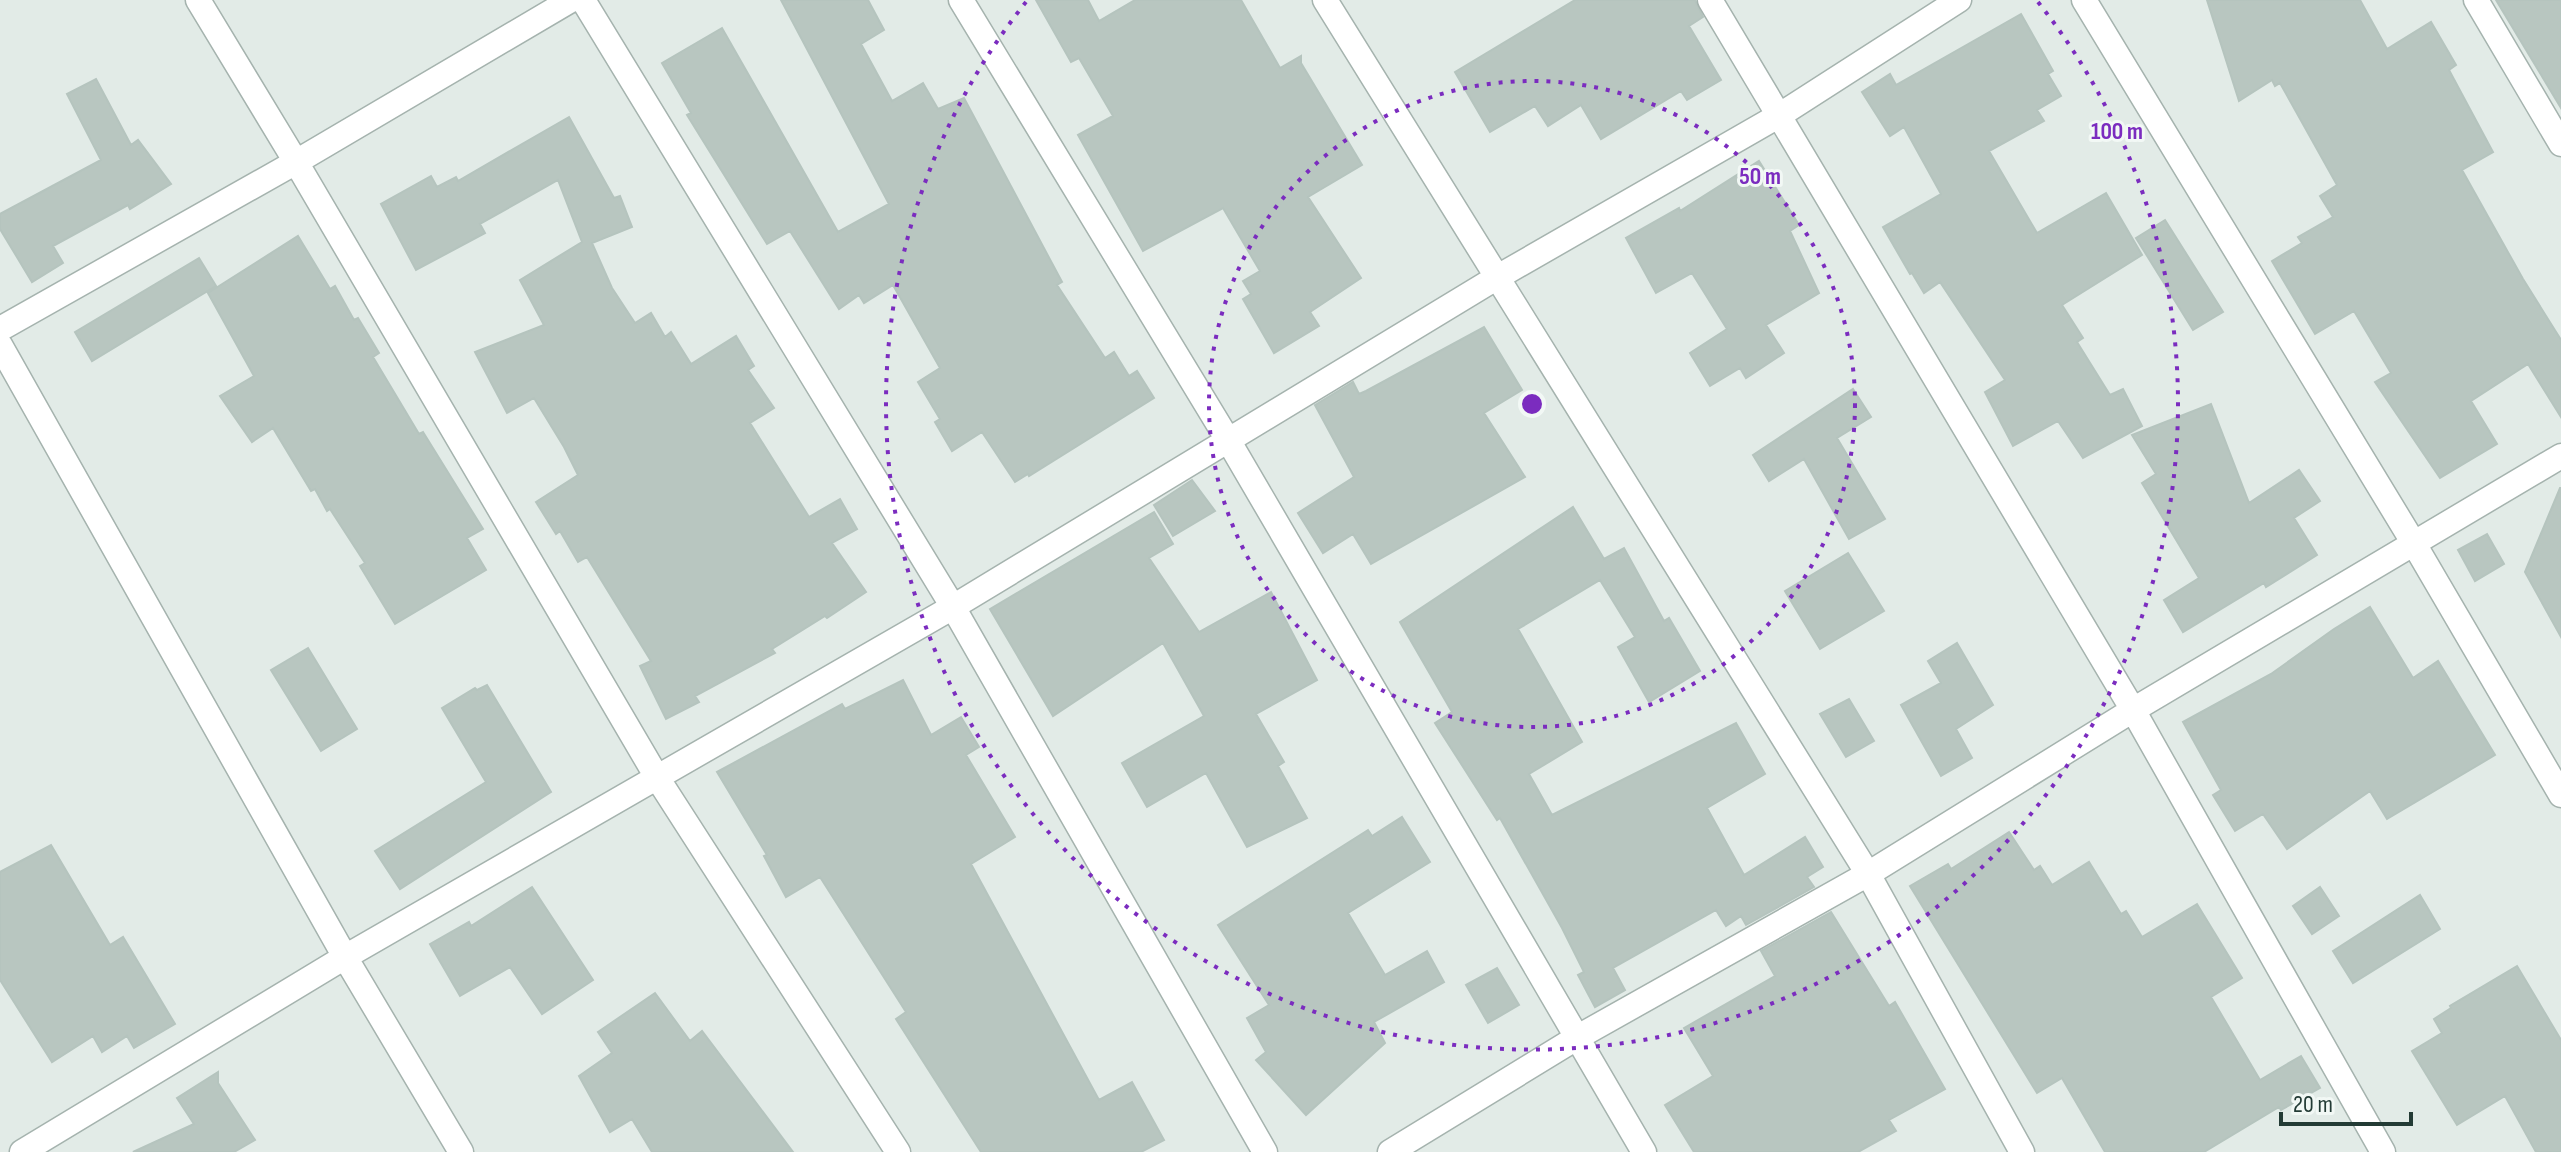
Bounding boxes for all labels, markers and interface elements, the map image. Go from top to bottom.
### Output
text: 100 m [2091,117,2143,146]
text: 50 m [1739,162,1781,191]
centre of rings [1518,390,1546,418]
scale bar [2281,1076,2411,1126]
text: 20 m [2293,1090,2333,1119]

